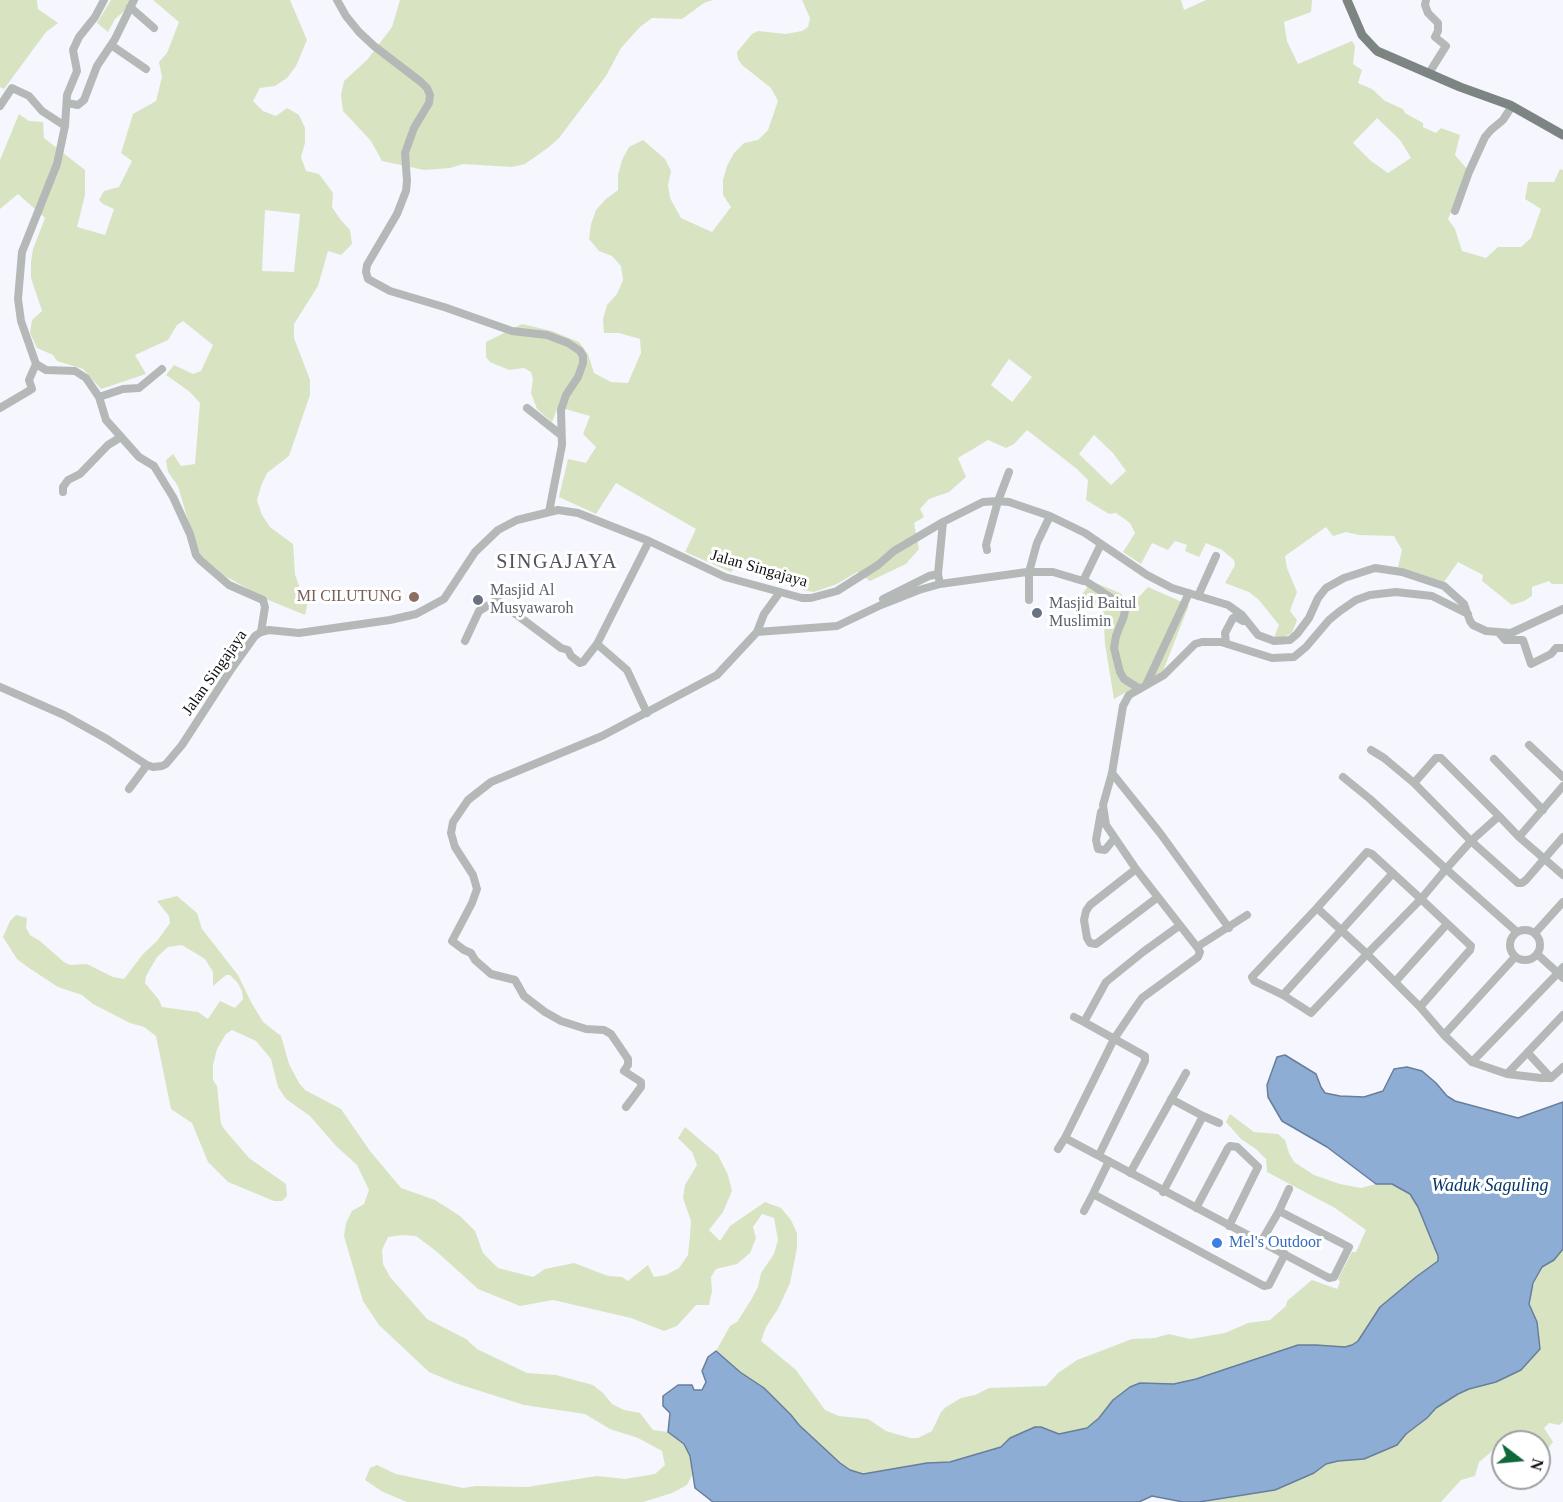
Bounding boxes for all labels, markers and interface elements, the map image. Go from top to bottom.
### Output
street label: Jalan Singajaya [708,546,810,592]
district label: SINGAJAYA [496,551,618,575]
place label: Masjid Al Musyawaroh [490,581,574,619]
place label: MI CILUTUNG [297,587,402,607]
marker: MI CILUTUNG [407,590,421,604]
marker: Masjid Al Musyawaroh [471,593,485,607]
place label: Masjid Baitul Muslimin [1049,594,1137,632]
marker: Masjid Baitul Muslimin [1030,606,1044,620]
street label: Jalan Singajaya [178,627,252,719]
water label: Waduk Saguling [1432,1175,1548,1197]
place label: Mel's Outdoor [1229,1233,1321,1253]
marker: Mel's Outdoor [1210,1236,1224,1250]
north arrow [1491,1430,1551,1490]
text: N [1527,1457,1547,1472]

